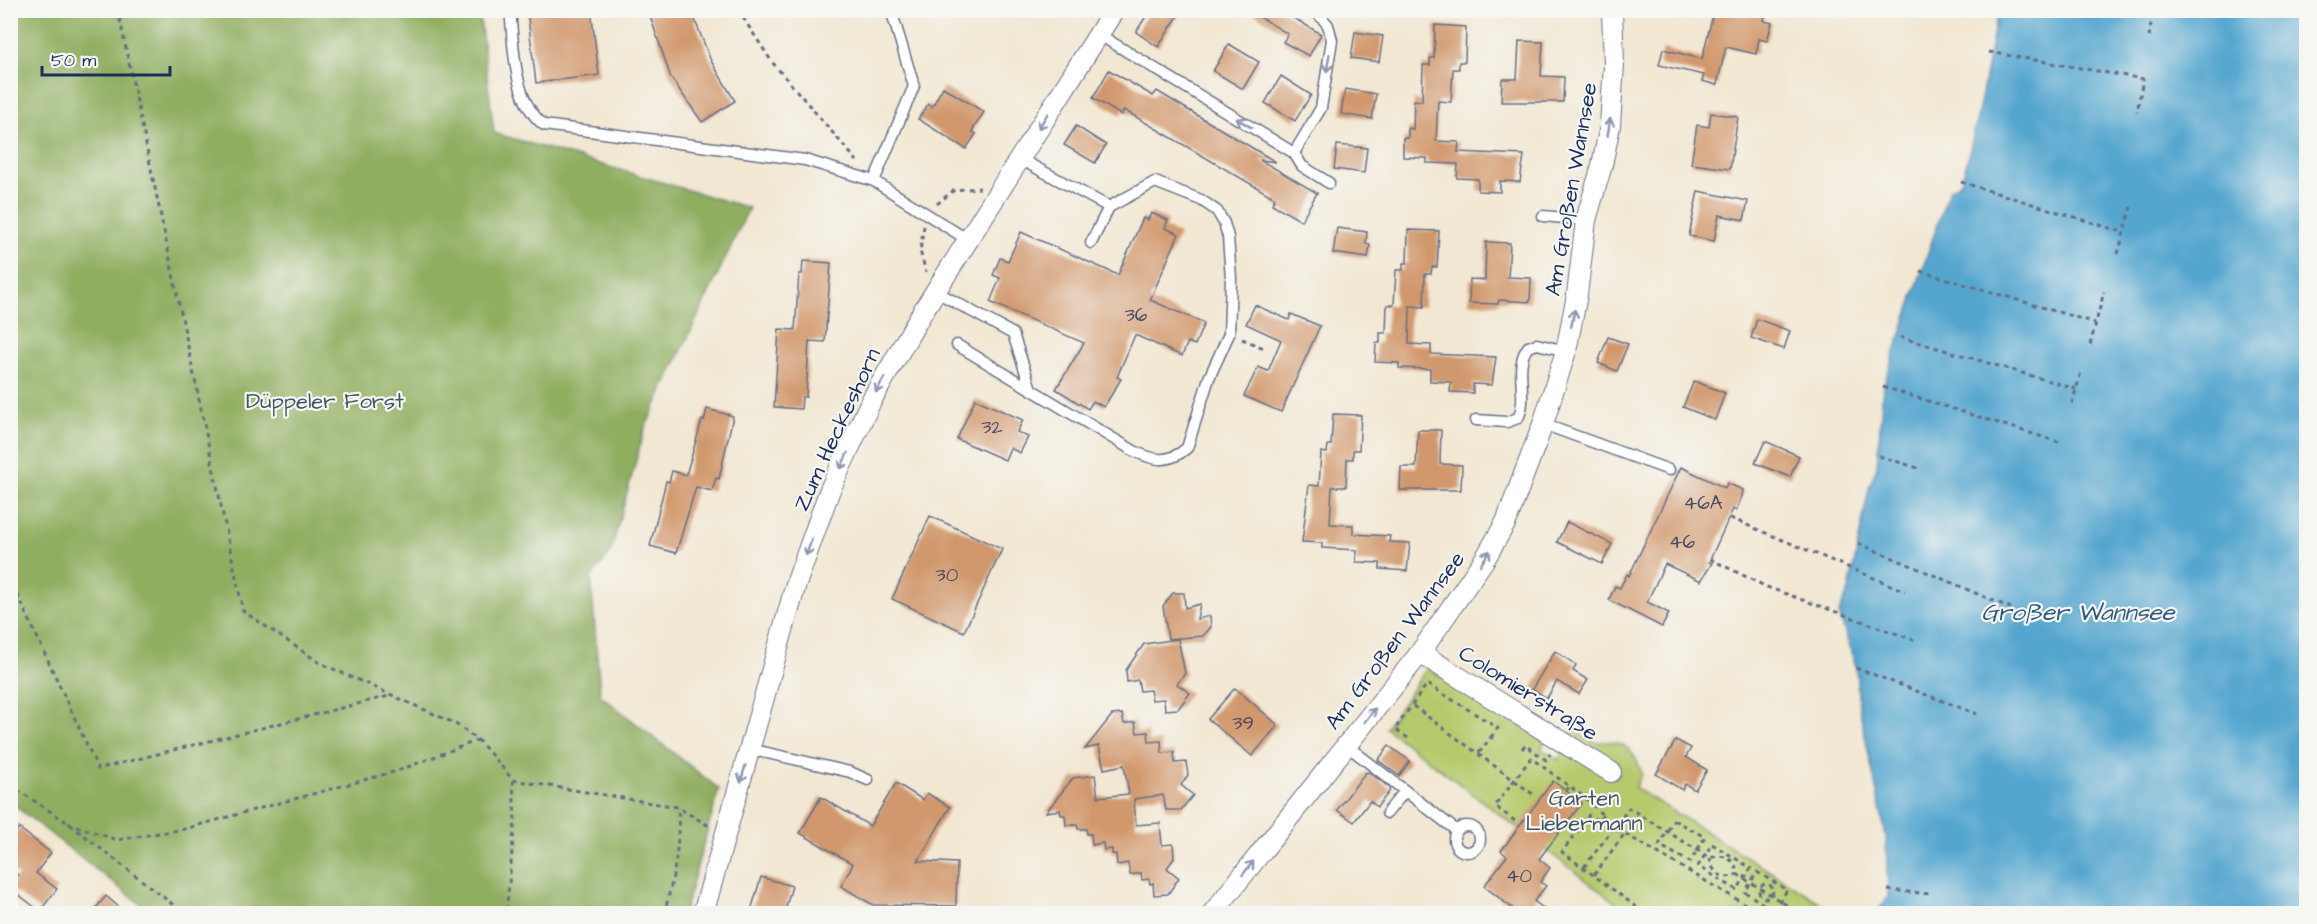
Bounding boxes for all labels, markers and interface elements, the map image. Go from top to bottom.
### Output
scale bar [42,39,170,77]
text: 50 m [51,48,96,73]
one-way arrow [1322,52,1333,72]
street label: Am Großen Wannsee [1537,80,1605,298]
one-way arrow [1037,112,1049,129]
one-way arrow [1236,116,1253,128]
one-way arrow [1604,118,1615,138]
house number: 36 [1125,301,1148,329]
one-way arrow [1567,309,1579,328]
street label: Zum Heckeshorn [786,343,889,516]
one-way arrow [874,376,886,393]
park label: Düppeler Forst [246,386,404,417]
house number: 32 [981,413,1003,441]
one-way arrow [837,451,849,469]
house number: 46A [1684,489,1723,517]
house number: 46 [1669,528,1696,556]
one-way arrow [803,537,814,556]
street label: Am Großen Wannsee [1318,545,1473,736]
one-way arrow [1479,550,1491,567]
house number: 30 [936,561,959,589]
water label: Großer Wannsee [1981,596,2176,630]
street label: Colomierstraße [1453,638,1604,749]
one-way arrow [1363,708,1376,724]
house number: 39 [1232,709,1254,737]
one-way arrow [736,764,748,783]
park label: Garten Liebermann [1525,783,1643,839]
one-way arrow [1242,860,1255,876]
house number: 40 [1506,862,1532,890]

